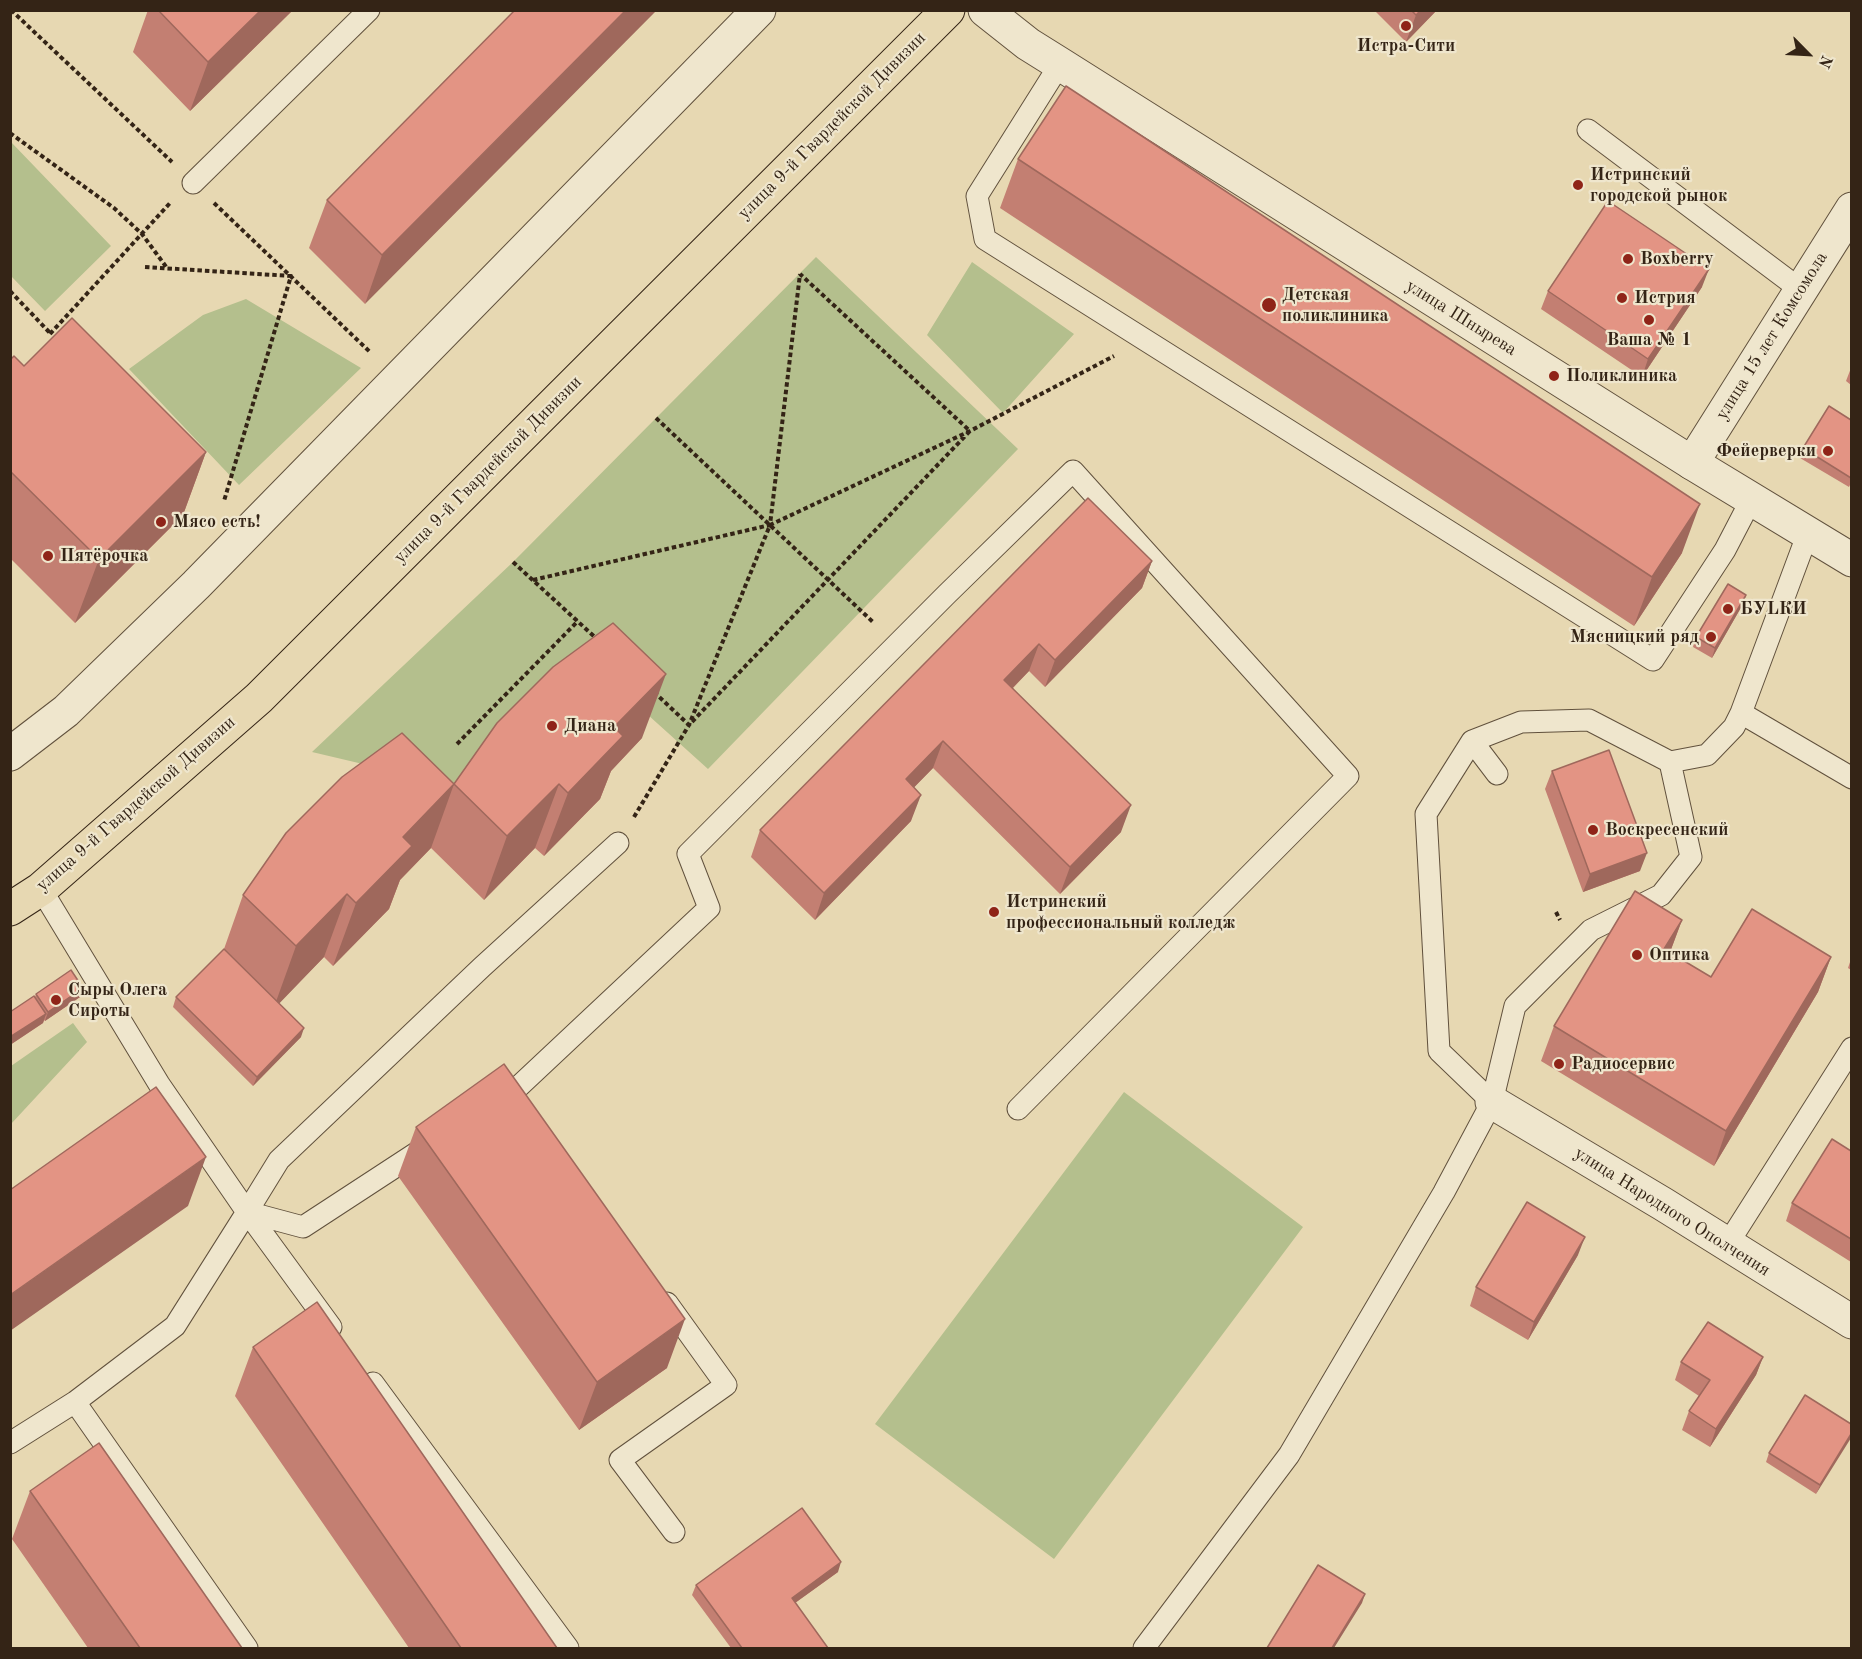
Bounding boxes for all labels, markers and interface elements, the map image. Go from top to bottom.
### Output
marker: Истра-Сити [1399,19,1413,33]
north arrow [1778,24,1838,84]
street label: улица 9-й Гвардейской Дивизии [734,28,930,224]
place label: Истра-Сити [1357,35,1455,57]
text: N [1815,52,1834,70]
place label: Истринский городской рынок [1590,164,1727,207]
marker: Истринский городской рынок [1571,178,1585,192]
place label: Boxberry [1640,248,1714,270]
street label: улица 15 лет Комсомола [1711,248,1833,424]
marker: Boxberry [1621,252,1635,266]
street label: улица Шнырева [1401,275,1521,361]
place label: Детская поликлиника [1282,284,1389,326]
place label: Истрия [1634,287,1696,309]
marker: Истрия [1615,291,1629,305]
marker: Детская поликлиника [1260,296,1278,314]
marker: Ваша № 1 [1642,313,1656,327]
place label: Ваша № 1 [1606,329,1692,351]
place label: Поликлиника [1566,365,1677,387]
marker: Поликлиника [1547,369,1561,383]
street label: улица 9-й Гвардейской Дивизии [390,372,586,568]
place label: Фейерверки [1717,440,1816,462]
marker: Фейерверки [1821,444,1835,458]
place label: Мясо есть! [173,511,261,533]
marker: Мясо есть! [154,515,168,529]
place label: Пятёрочка [60,545,148,567]
marker: Пятёрочка [41,549,55,563]
place label: БУLКИ [1740,598,1807,620]
marker: БУLКИ [1721,602,1735,616]
place label: Мясницкий ряд [1570,626,1699,648]
marker: Мясницкий ряд [1704,630,1718,644]
street label: улица 9-й Гвардейской Дивизии [32,712,240,896]
place label: Диана [564,715,616,737]
marker: Диана [545,719,559,733]
place label: Воскресенский [1605,819,1729,841]
marker: Воскресенский [1586,823,1600,837]
place label: Истринский профессиональный колледж [1006,891,1236,934]
marker: Истринский профессиональный колледж [987,905,1001,919]
place label: Оптика [1649,944,1710,966]
marker: Оптика [1630,948,1644,962]
place label: Сыры Олега Сироты [68,979,167,1022]
marker: Сыры Олега Сироты [49,993,63,1007]
place label: Радиосервис [1571,1053,1675,1075]
marker: Радиосервис [1552,1057,1566,1071]
street label: улица Народного Ополчения [1570,1143,1774,1281]

